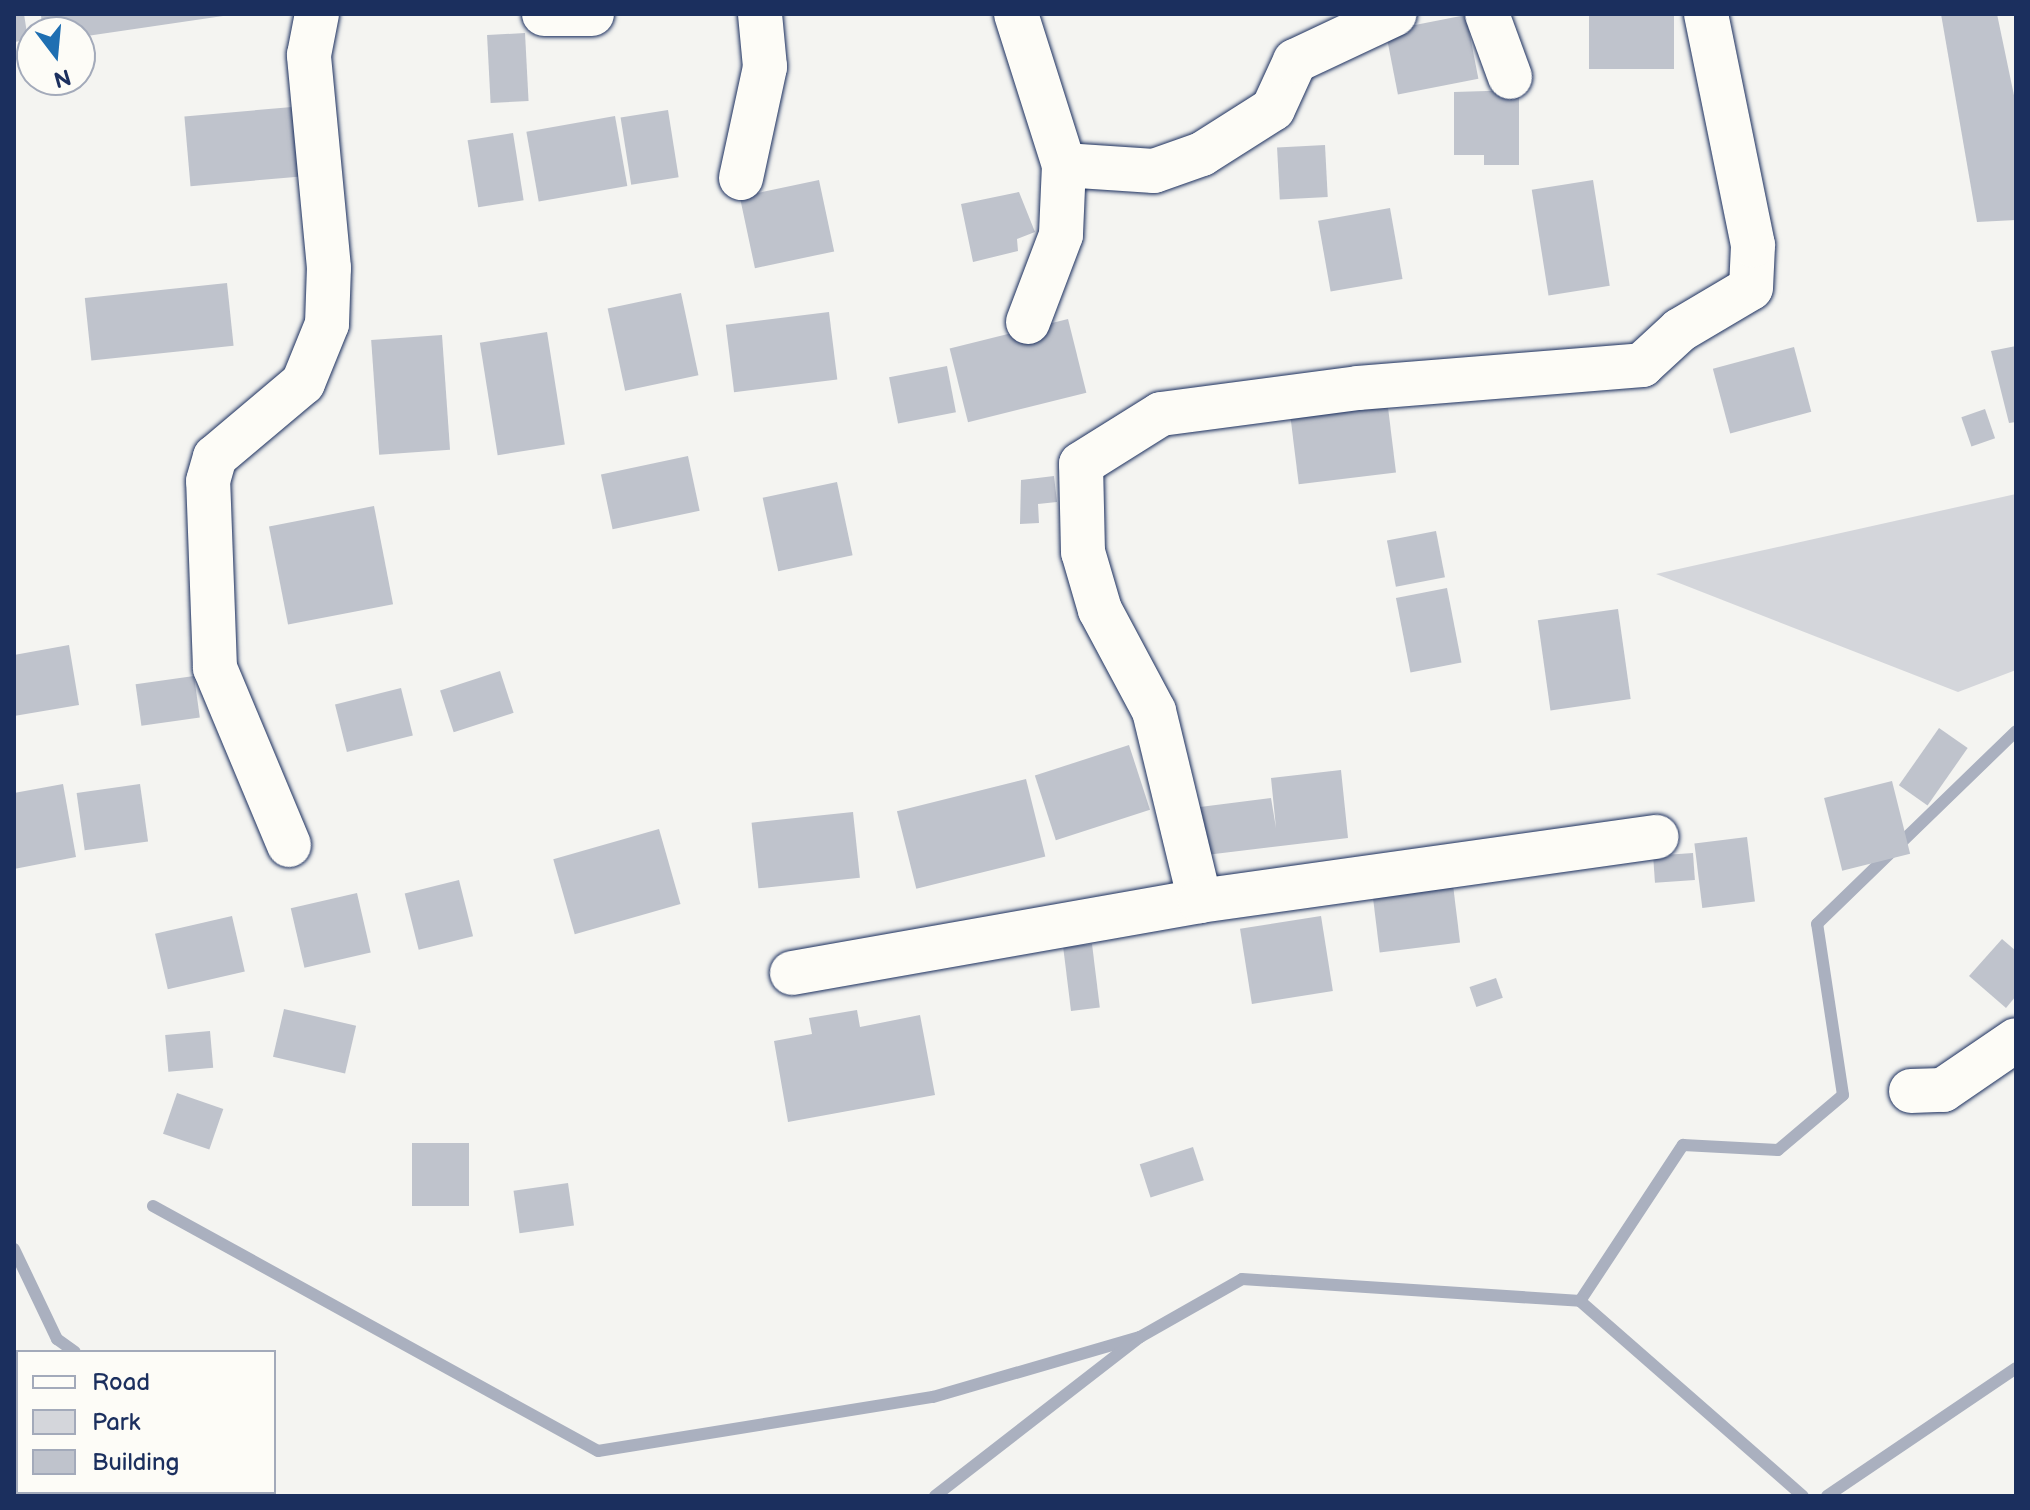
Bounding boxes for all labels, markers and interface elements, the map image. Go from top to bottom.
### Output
north arrow [16,16,96,96]
text: N [51,62,74,93]
legend [16,1350,276,1494]
text: Road [92,1368,150,1397]
text: Park [92,1408,140,1437]
text: Building [92,1448,179,1477]

